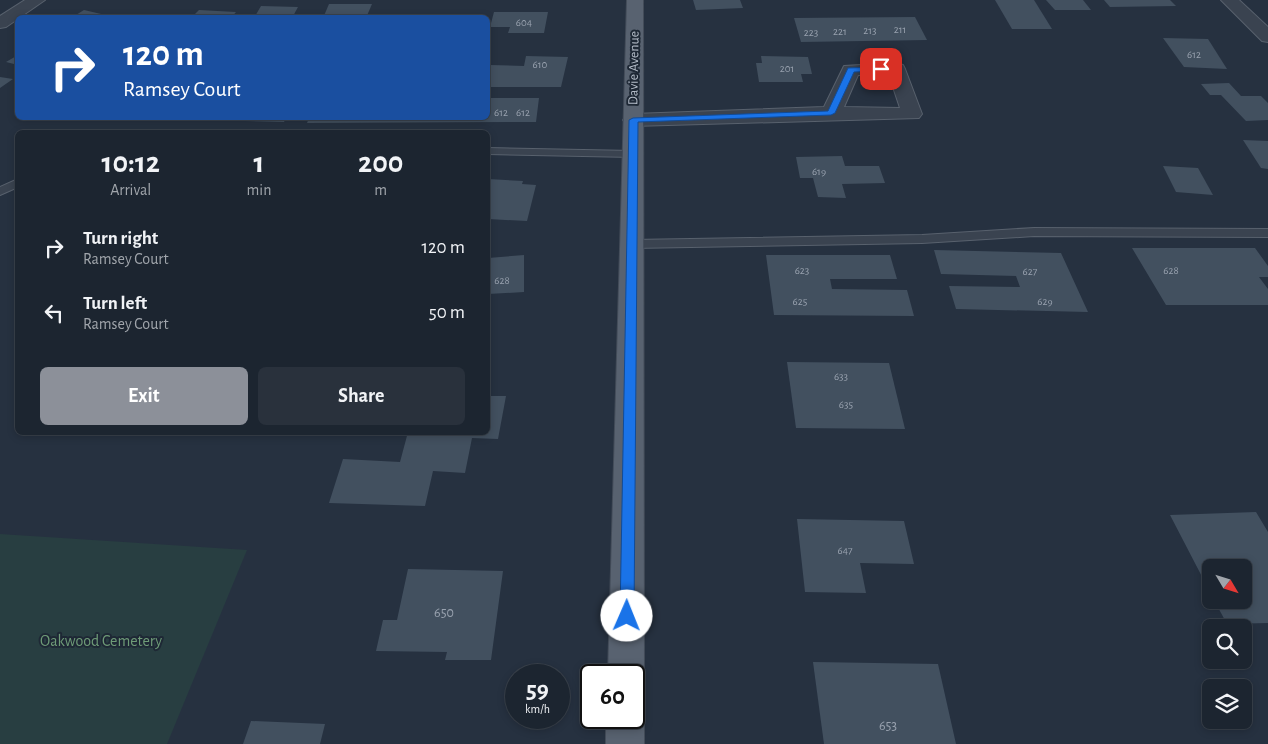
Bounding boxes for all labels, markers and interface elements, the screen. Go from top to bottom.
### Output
house number: 604 [516,17,532,28]
house number: 211 [894,24,906,35]
house number: 213 [863,25,877,36]
house number: 221 [833,26,847,37]
house number: 223 [804,27,819,38]
street label: Davie Avenue [626,31,642,105]
icon: right [40,35,105,100]
text: 120 m [123,37,204,72]
pin [860,48,902,90]
house number: 612 [1187,49,1201,60]
icon: arrive [867,55,895,83]
house number: 610 [533,59,548,70]
house number: 201 [780,63,794,74]
text: Ramsey Court [123,78,241,100]
house number: 612 [494,107,508,118]
house number: 612 [516,107,530,118]
text: 10:12 [102,148,160,178]
text: 1 [254,148,264,178]
text: 200 [358,148,403,178]
house number: 619 [812,166,826,177]
text: Arrival [110,182,151,198]
text: min [246,182,271,198]
text: m [374,182,387,198]
text: Turn right [83,229,158,248]
icon: right [40,234,68,262]
text: 120 m [421,238,465,257]
text: Ramsey Court [83,251,169,267]
house number: 623 [795,265,810,276]
house number: 628 [1163,265,1179,276]
house number: 627 [1023,266,1038,277]
house number: 628 [494,275,510,286]
text: Turn left [83,294,147,313]
house number: 625 [793,296,808,307]
house number: 629 [1037,296,1053,307]
icon: left [40,299,68,327]
text: 50 m [429,303,465,322]
text: Ramsey Court [83,316,169,332]
button: Exit [40,367,248,425]
button: Share [258,367,465,425]
house number: 633 [834,371,849,382]
house number: 635 [839,399,854,410]
house number: 647 [837,545,853,556]
north arrow [1202,559,1252,609]
map controls [1202,559,1252,729]
position arrow [600,589,652,641]
house number: 650 [434,606,454,620]
button: search [1202,619,1252,669]
park label: Oakwood Cemetery [40,633,162,650]
speed limit sign: 60 [580,664,645,729]
text: 59 [526,678,549,703]
button: layers [1202,679,1252,729]
text: km/h [525,703,550,715]
house number: 653 [879,719,897,733]

